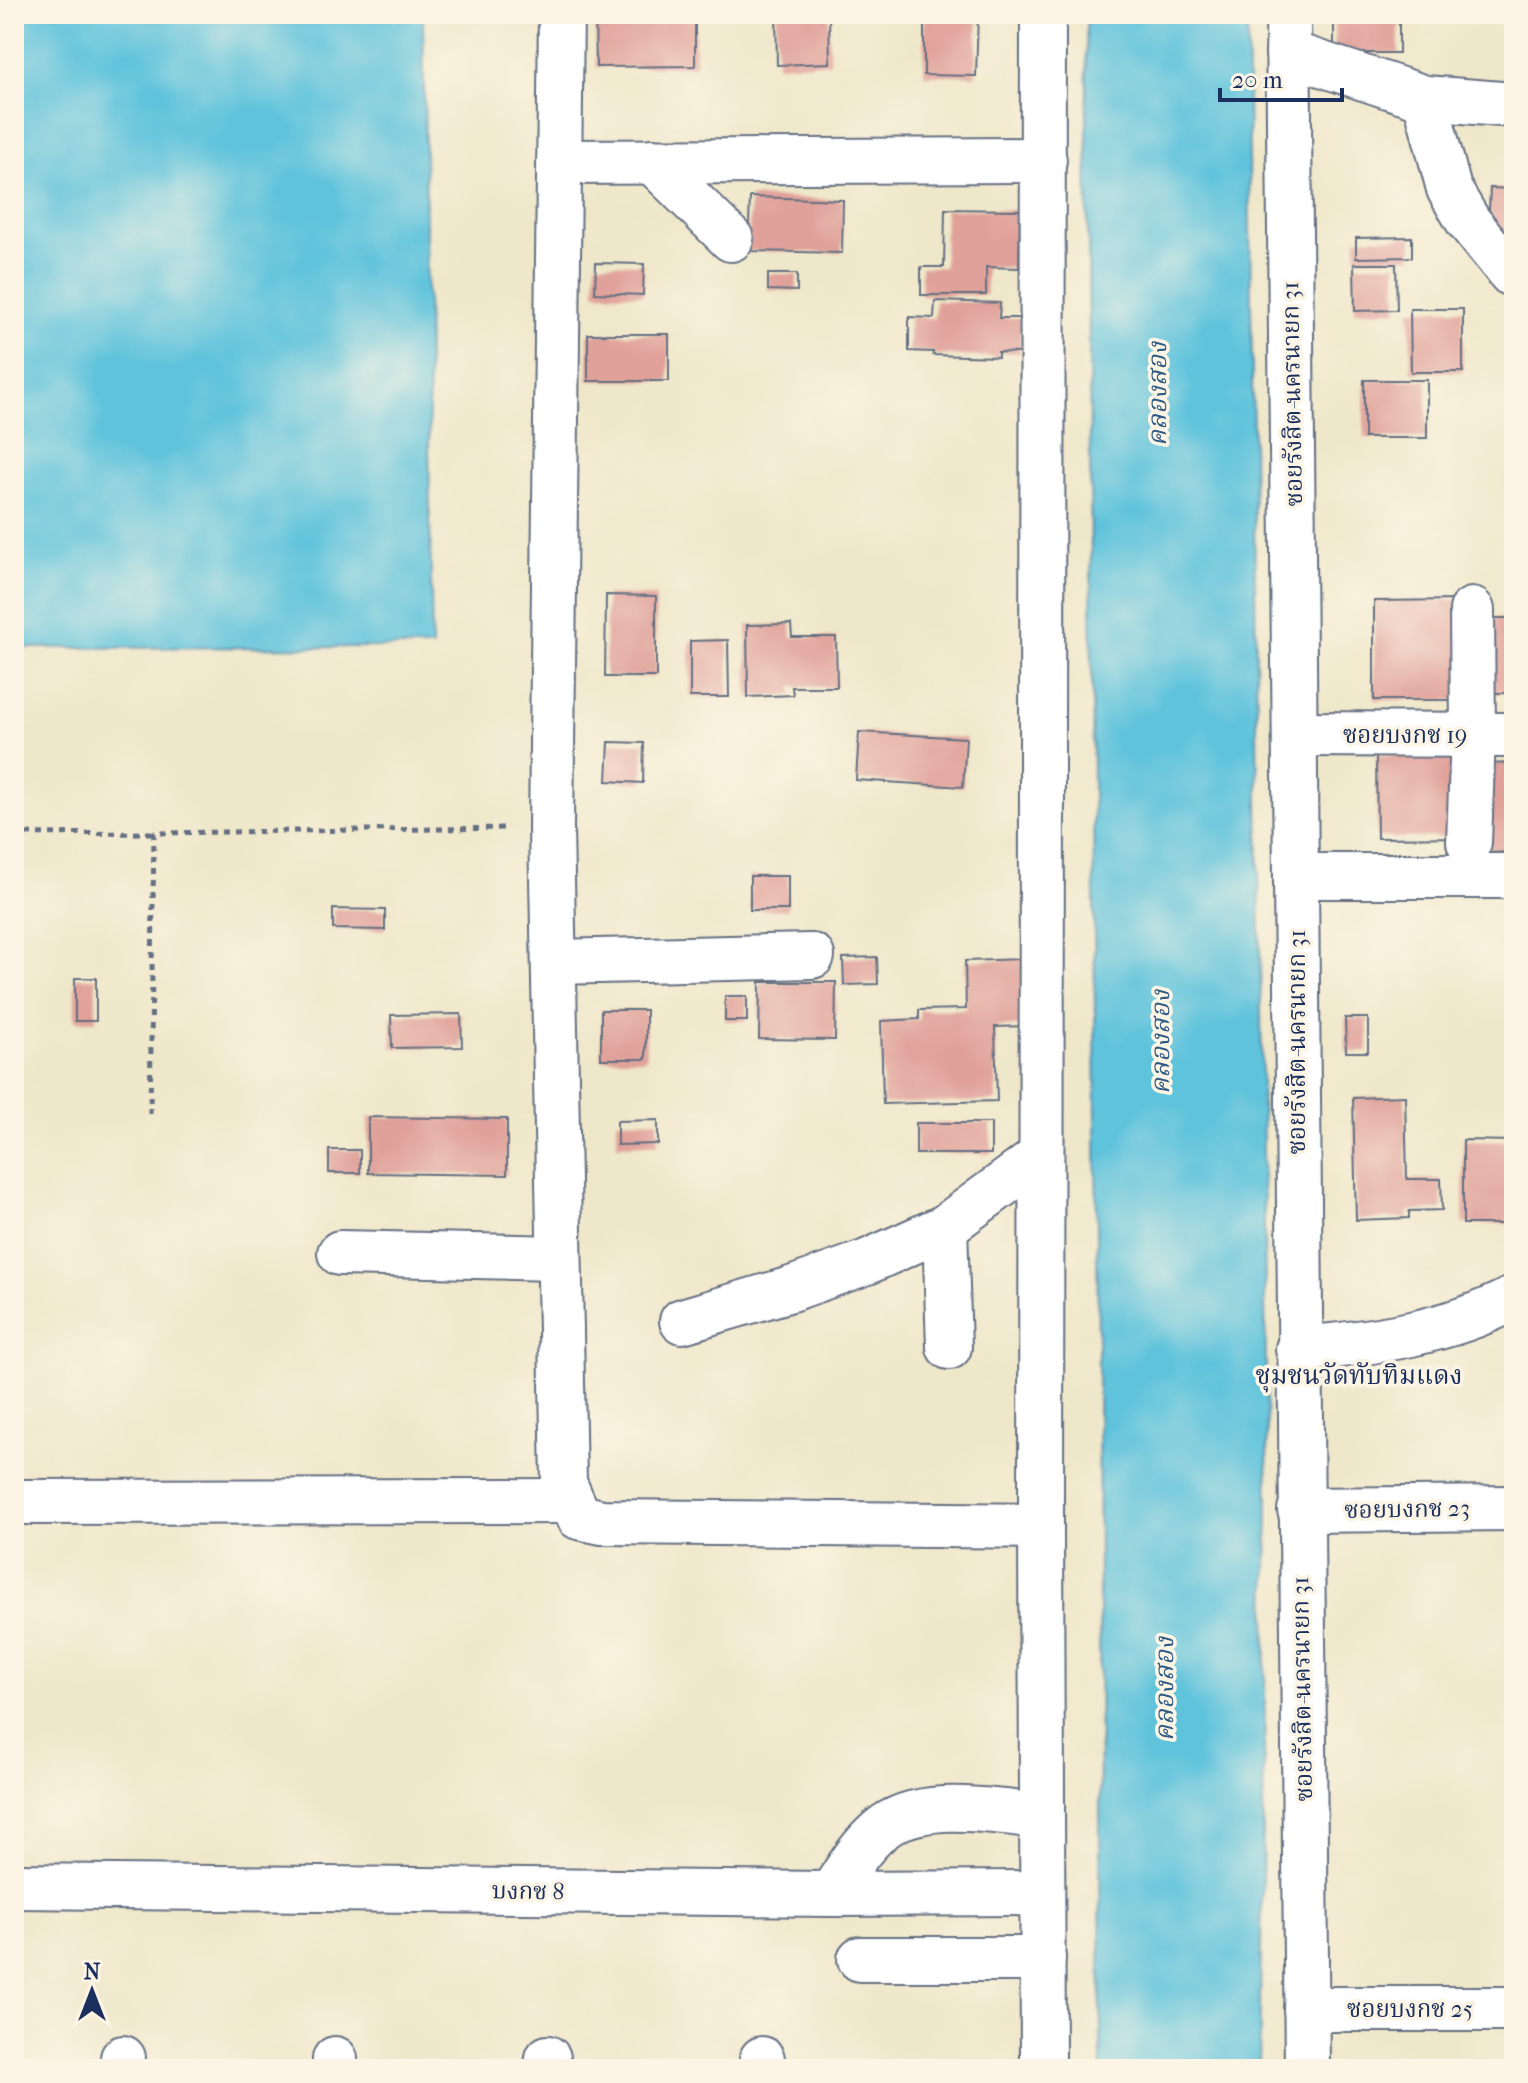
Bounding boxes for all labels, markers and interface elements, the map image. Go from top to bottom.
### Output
scale bar [1220,52,1342,102]
text: 20 m [1232,66,1283,94]
street label: ซอยรังสิต-นครนายก 31 [1276,281,1308,507]
water label: คลองสอง [1142,341,1173,446]
street label: ซอยบงกช 19 [1343,721,1467,749]
street label: ซอยรังสิต-นครนายก 31 [1283,929,1311,1155]
water label: คลองสอง [1145,989,1176,1094]
district label: ชุมชนวัดทับทิมแดง [1255,1360,1463,1393]
street label: ซอยบงกช 23 [1344,1494,1470,1524]
street label: ซอยรังสิต-นครนายก 31 [1286,1576,1318,1802]
water label: คลองสอง [1149,1636,1180,1741]
street label: บงกช 8 [491,1876,565,1906]
north arrow [52,1951,132,2031]
text: N [84,1959,101,1985]
street label: ซอยบงกช 25 [1347,1995,1473,2023]

